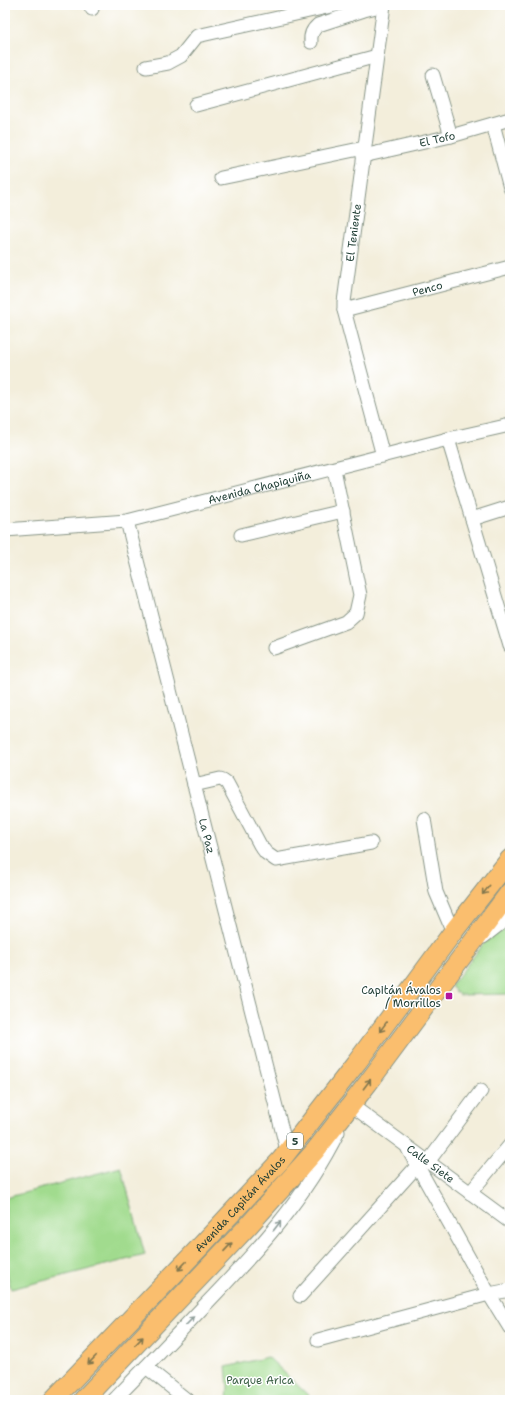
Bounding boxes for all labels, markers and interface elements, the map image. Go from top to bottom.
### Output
street label: El Tofo [418,128,457,150]
street label: El Teniente [342,203,365,263]
street label: Penco [411,277,444,300]
street label: Avenida Chapiquiña [207,467,312,507]
street label: La Paz [195,817,219,855]
one-way arrow [481,884,490,895]
place label: Capitán Ávalos / Morrillos [361,982,441,1011]
marker: Capitán Ávalos / Morrillos [444,991,454,1001]
one-way arrow [378,1022,387,1033]
one-way arrow [363,1079,371,1090]
road number: 5 [287,1133,303,1149]
street label: Calle Siete [404,1141,458,1186]
street label: Avenida Capitán Ávalos [191,1153,289,1255]
one-way arrow [273,1220,282,1231]
one-way arrow [223,1242,233,1252]
one-way arrow [177,1261,187,1271]
one-way arrow [185,1316,194,1326]
one-way arrow [134,1336,143,1346]
one-way arrow [87,1355,97,1365]
park label: Parque Arica [226,1373,294,1388]

